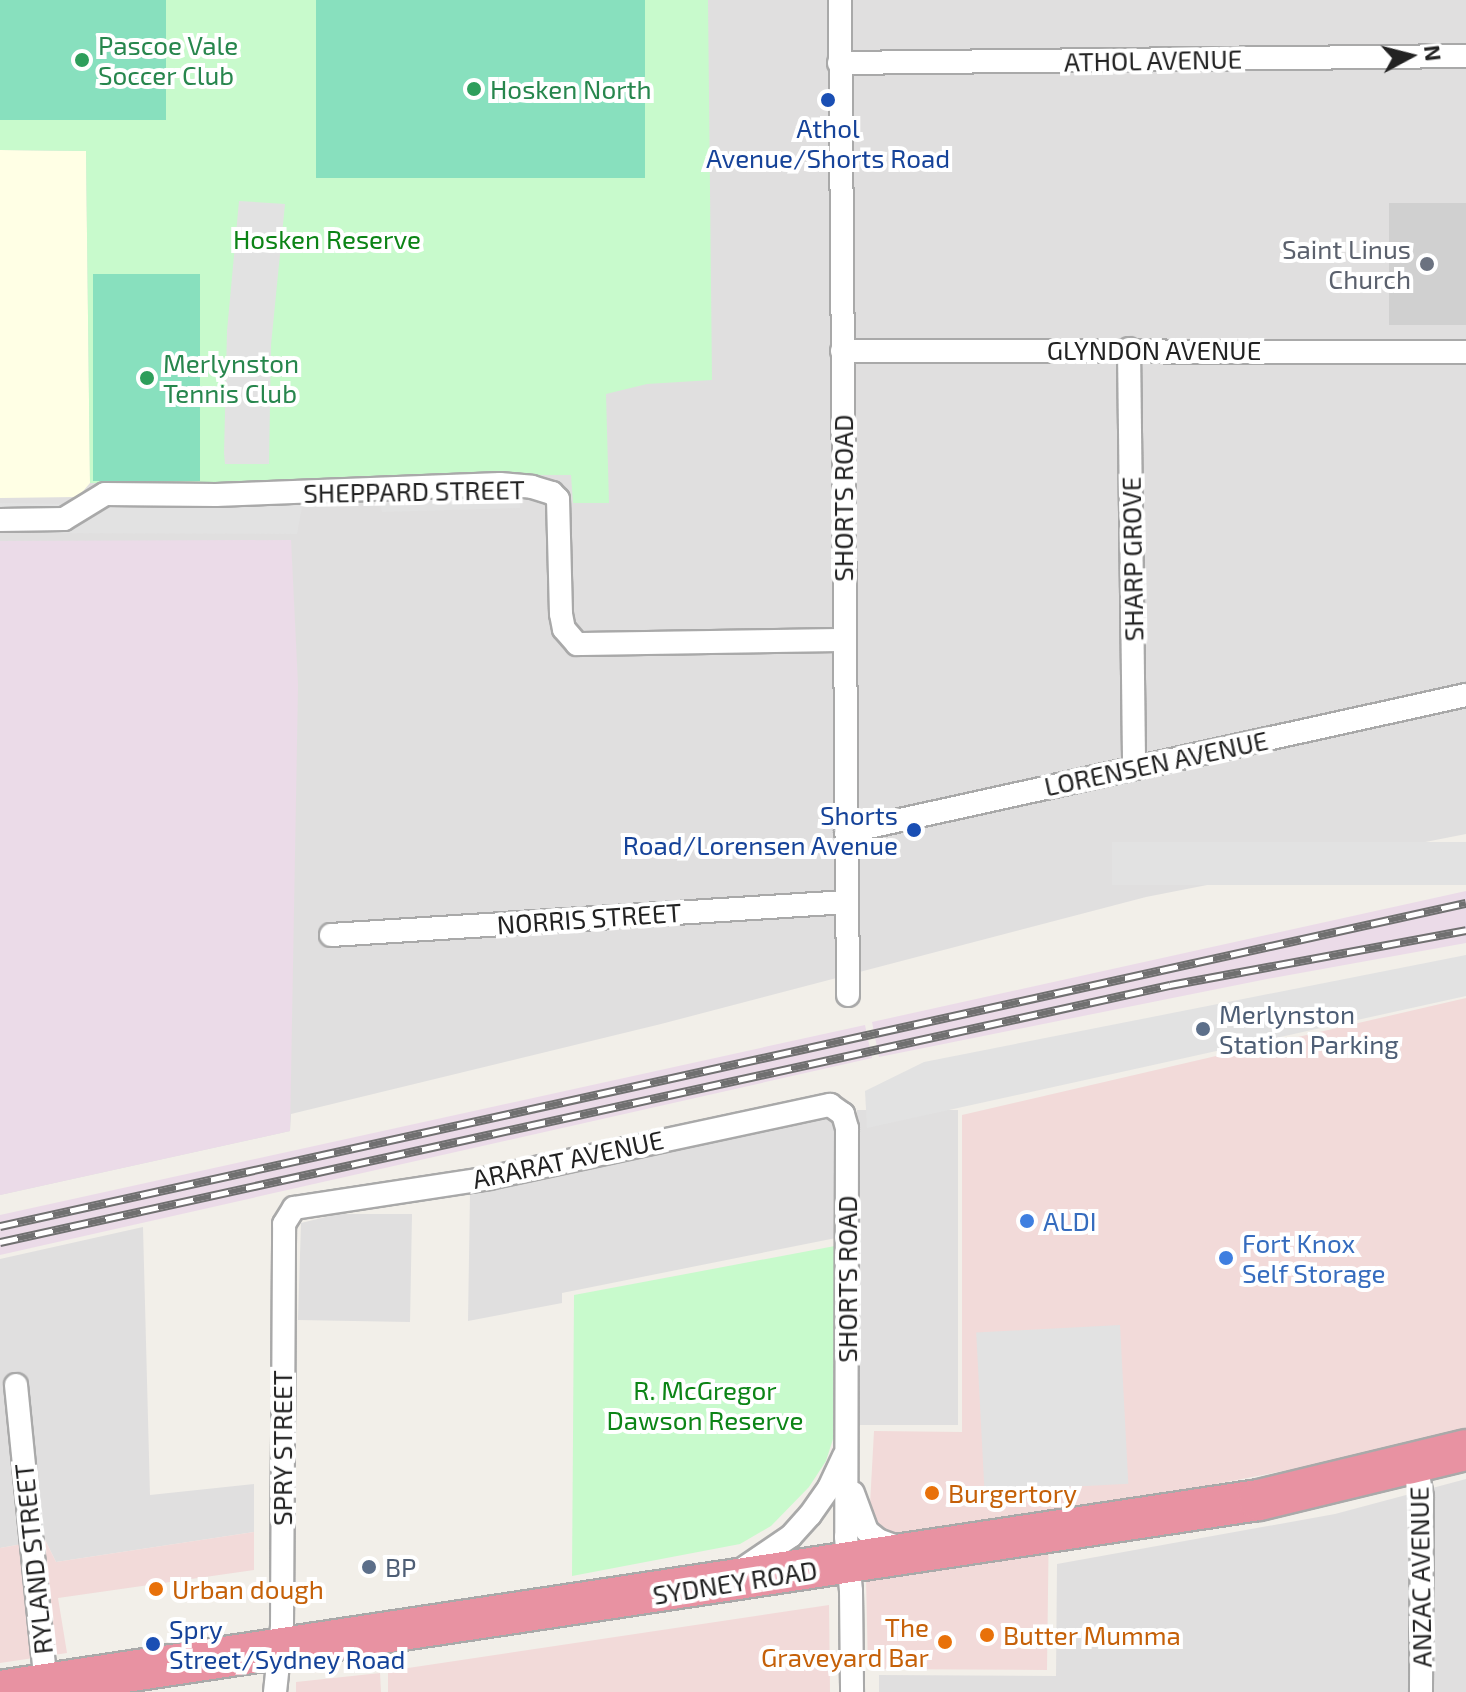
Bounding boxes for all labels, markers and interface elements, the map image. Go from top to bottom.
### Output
north arrow [1370,16,1450,96]
place label: Pascoe Vale Soccer Club [98,29,239,90]
street label: ATHOL AVENUE [1063,43,1243,77]
text: N [1420,44,1448,63]
marker: Pascoe Vale Soccer Club [73,51,91,69]
place label: Hosken North [490,73,652,105]
marker: Hosken North [465,80,483,98]
marker: Athol Avenue/Shorts Road [819,91,837,109]
place label: Athol Avenue/Shorts Road [706,112,950,174]
park label: Hosken Reserve [233,223,421,255]
place label: Saint Linus Church [1282,233,1411,294]
marker: Saint Linus Church [1418,255,1436,273]
street label: GLYNDON AVENUE [1046,334,1262,366]
place label: Merlynston Tennis Club [163,347,299,408]
marker: Merlynston Tennis Club [138,369,156,387]
street label: SHORTS ROAD [827,414,859,582]
street label: SHEPPARD STREET [303,473,525,509]
street label: SHARP GROVE [1115,476,1149,642]
street label: LORENSEN AVENUE [1041,724,1271,802]
place label: Shorts Road/Lorensen Avenue [622,799,898,860]
marker: Shorts Road/Lorensen Avenue [905,821,923,839]
street label: NORRIS STREET [496,896,682,940]
place label: Merlynston Station Parking [1219,998,1399,1060]
marker: Merlynston Station Parking [1194,1020,1212,1038]
street label: ARARAT AVENUE [469,1123,667,1195]
street label: SHORTS ROAD [831,1195,863,1363]
place label: ALDI [1043,1205,1097,1237]
marker: ALDI [1018,1212,1036,1230]
place label: Fort Knox Self Storage [1242,1227,1386,1288]
marker: Fort Knox Self Storage [1217,1249,1235,1267]
street label: SPRY STREET [266,1370,298,1526]
park label: R. McGregor Dawson Reserve [607,1374,803,1436]
street label: RYLAND STREET [7,1462,59,1656]
place label: Burgertory [948,1477,1077,1509]
marker: Burgertory [923,1484,941,1502]
street label: ANZAC AVENUE [1403,1486,1437,1668]
place label: BP [385,1551,416,1583]
street label: SYDNEY ROAD [650,1554,820,1610]
marker: BP [360,1558,378,1576]
place label: Urban dough [172,1573,324,1605]
marker: Urban dough [147,1580,165,1598]
place label: The Graveyard Bar [761,1611,929,1672]
place label: Spry Street/Sydney Road [169,1613,406,1674]
place label: Butter Mumma [1003,1619,1181,1651]
marker: Butter Mumma [978,1626,996,1644]
marker: The Graveyard Bar [936,1633,954,1651]
marker: Spry Street/Sydney Road [144,1635,162,1653]

